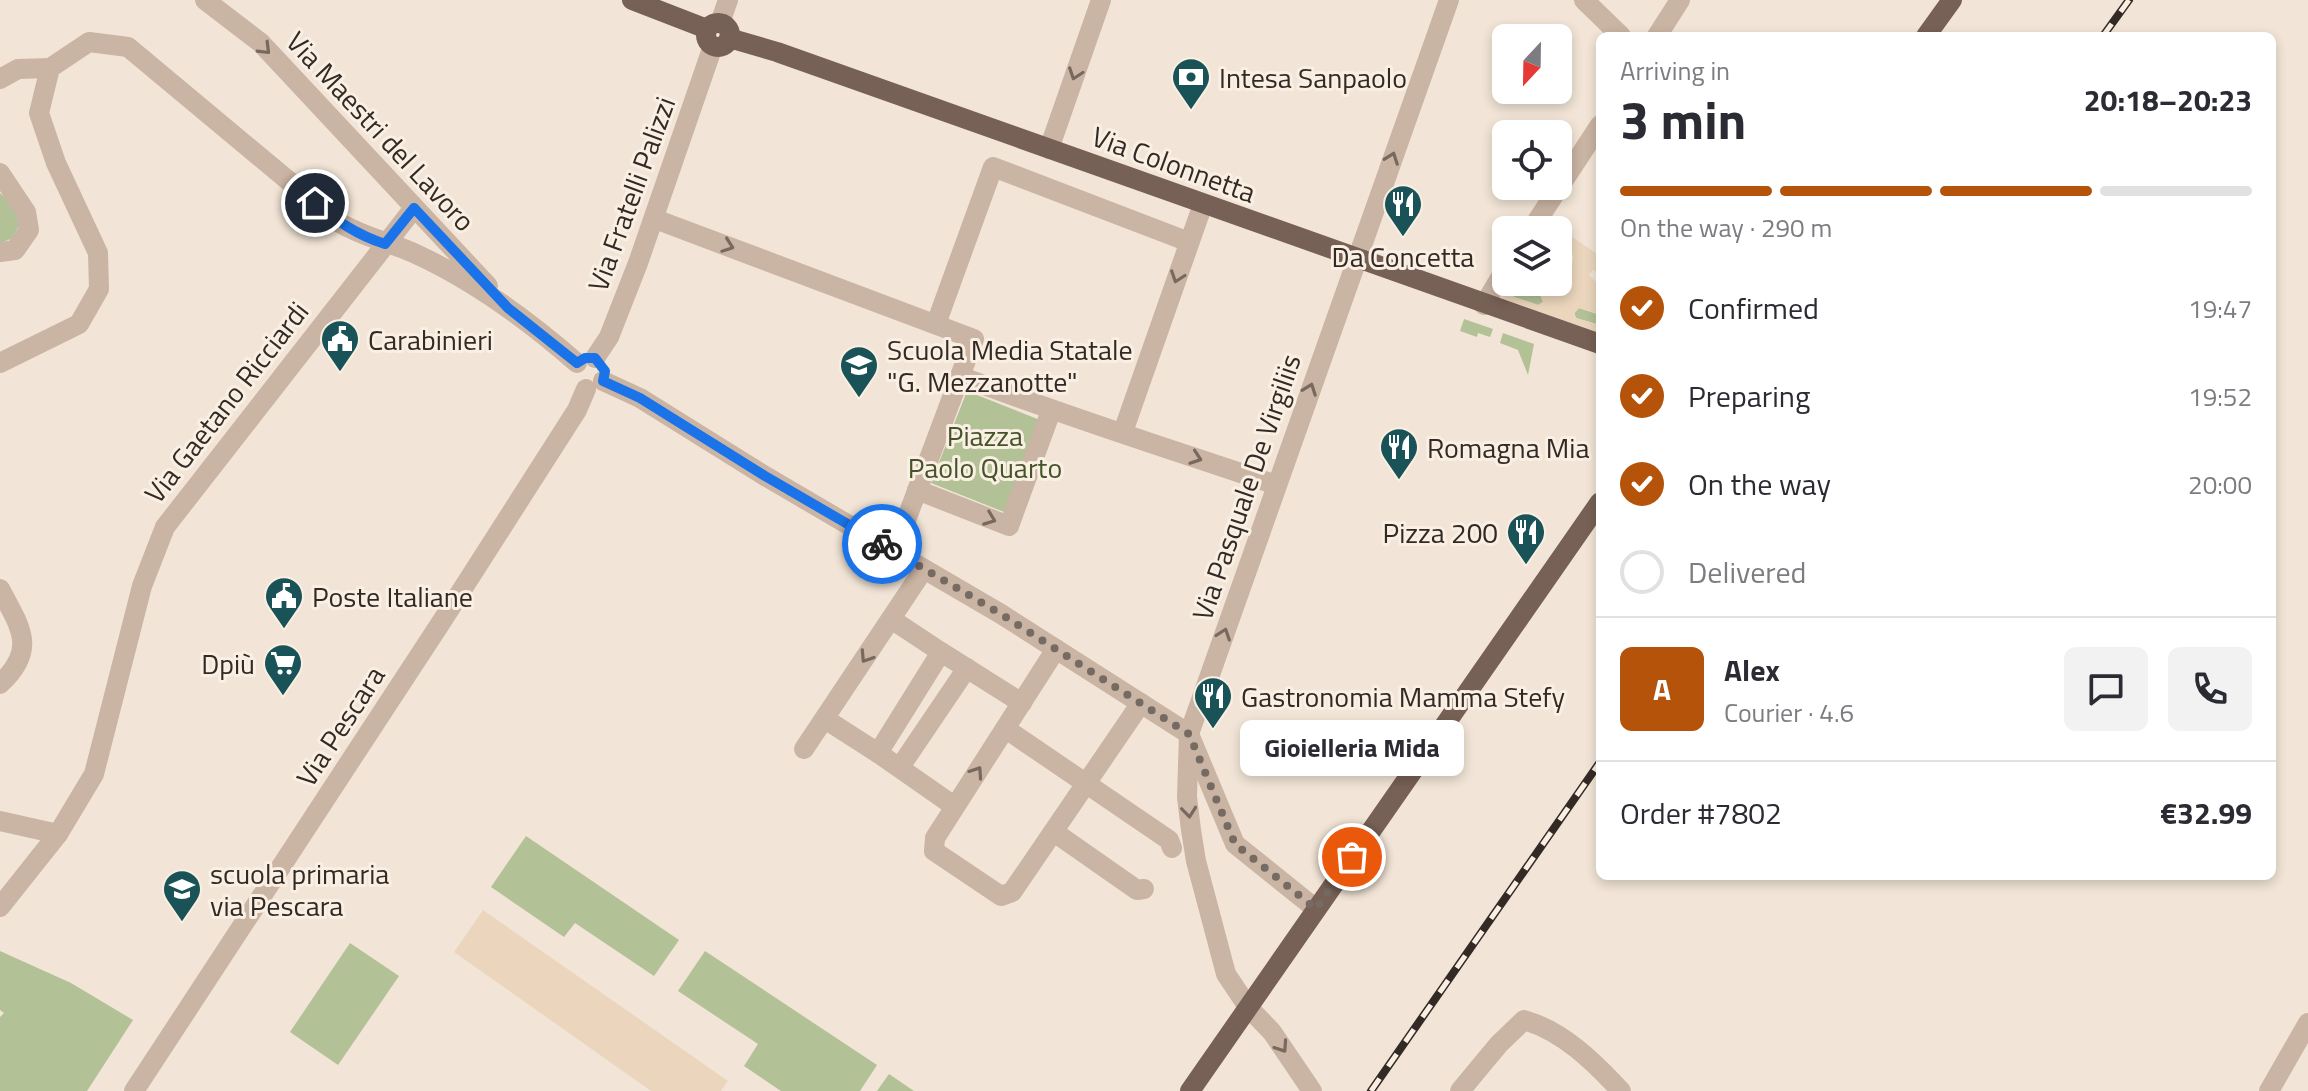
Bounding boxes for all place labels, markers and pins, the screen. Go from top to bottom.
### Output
bank icon: Intesa Sanpaolo [1170,56,1212,111]
place label: Intesa Sanpaolo [1219,56,1407,99]
pin [281,169,349,237]
restaurant icon: Da Concetta [1382,183,1424,238]
place label: Da Concetta [1332,235,1474,278]
public building icon: Carabinieri [319,318,361,373]
place label: Carabinieri [368,318,493,361]
place label: Scuola Media Statale "G. Mezzanotte" [887,328,1133,403]
school or university icon: Scuola Media Statale "G. Mezzanotte" [838,344,880,399]
restaurant icon: Romagna Mia [1378,426,1420,481]
place label: Romagna Mia [1427,426,1590,469]
place label: Pizza 200 [1383,511,1498,554]
restaurant icon: Pizza 200 [1505,511,1547,566]
public building icon: Poste Italiane [263,575,305,630]
place label: Poste Italiane [312,575,473,618]
place label: Dpiù [201,642,255,685]
supermarket icon: Dpiù [262,642,304,697]
restaurant icon: Gastronomia Mamma Stefy [1192,675,1234,730]
place label: Gastronomia Mamma Stefy [1241,675,1565,718]
callout: Gioielleria Mida [1240,721,1464,777]
pin [1318,823,1386,891]
place label: scuola primaria via Pescara [210,852,389,927]
school or university icon: scuola primaria via Pescara [161,868,203,923]

